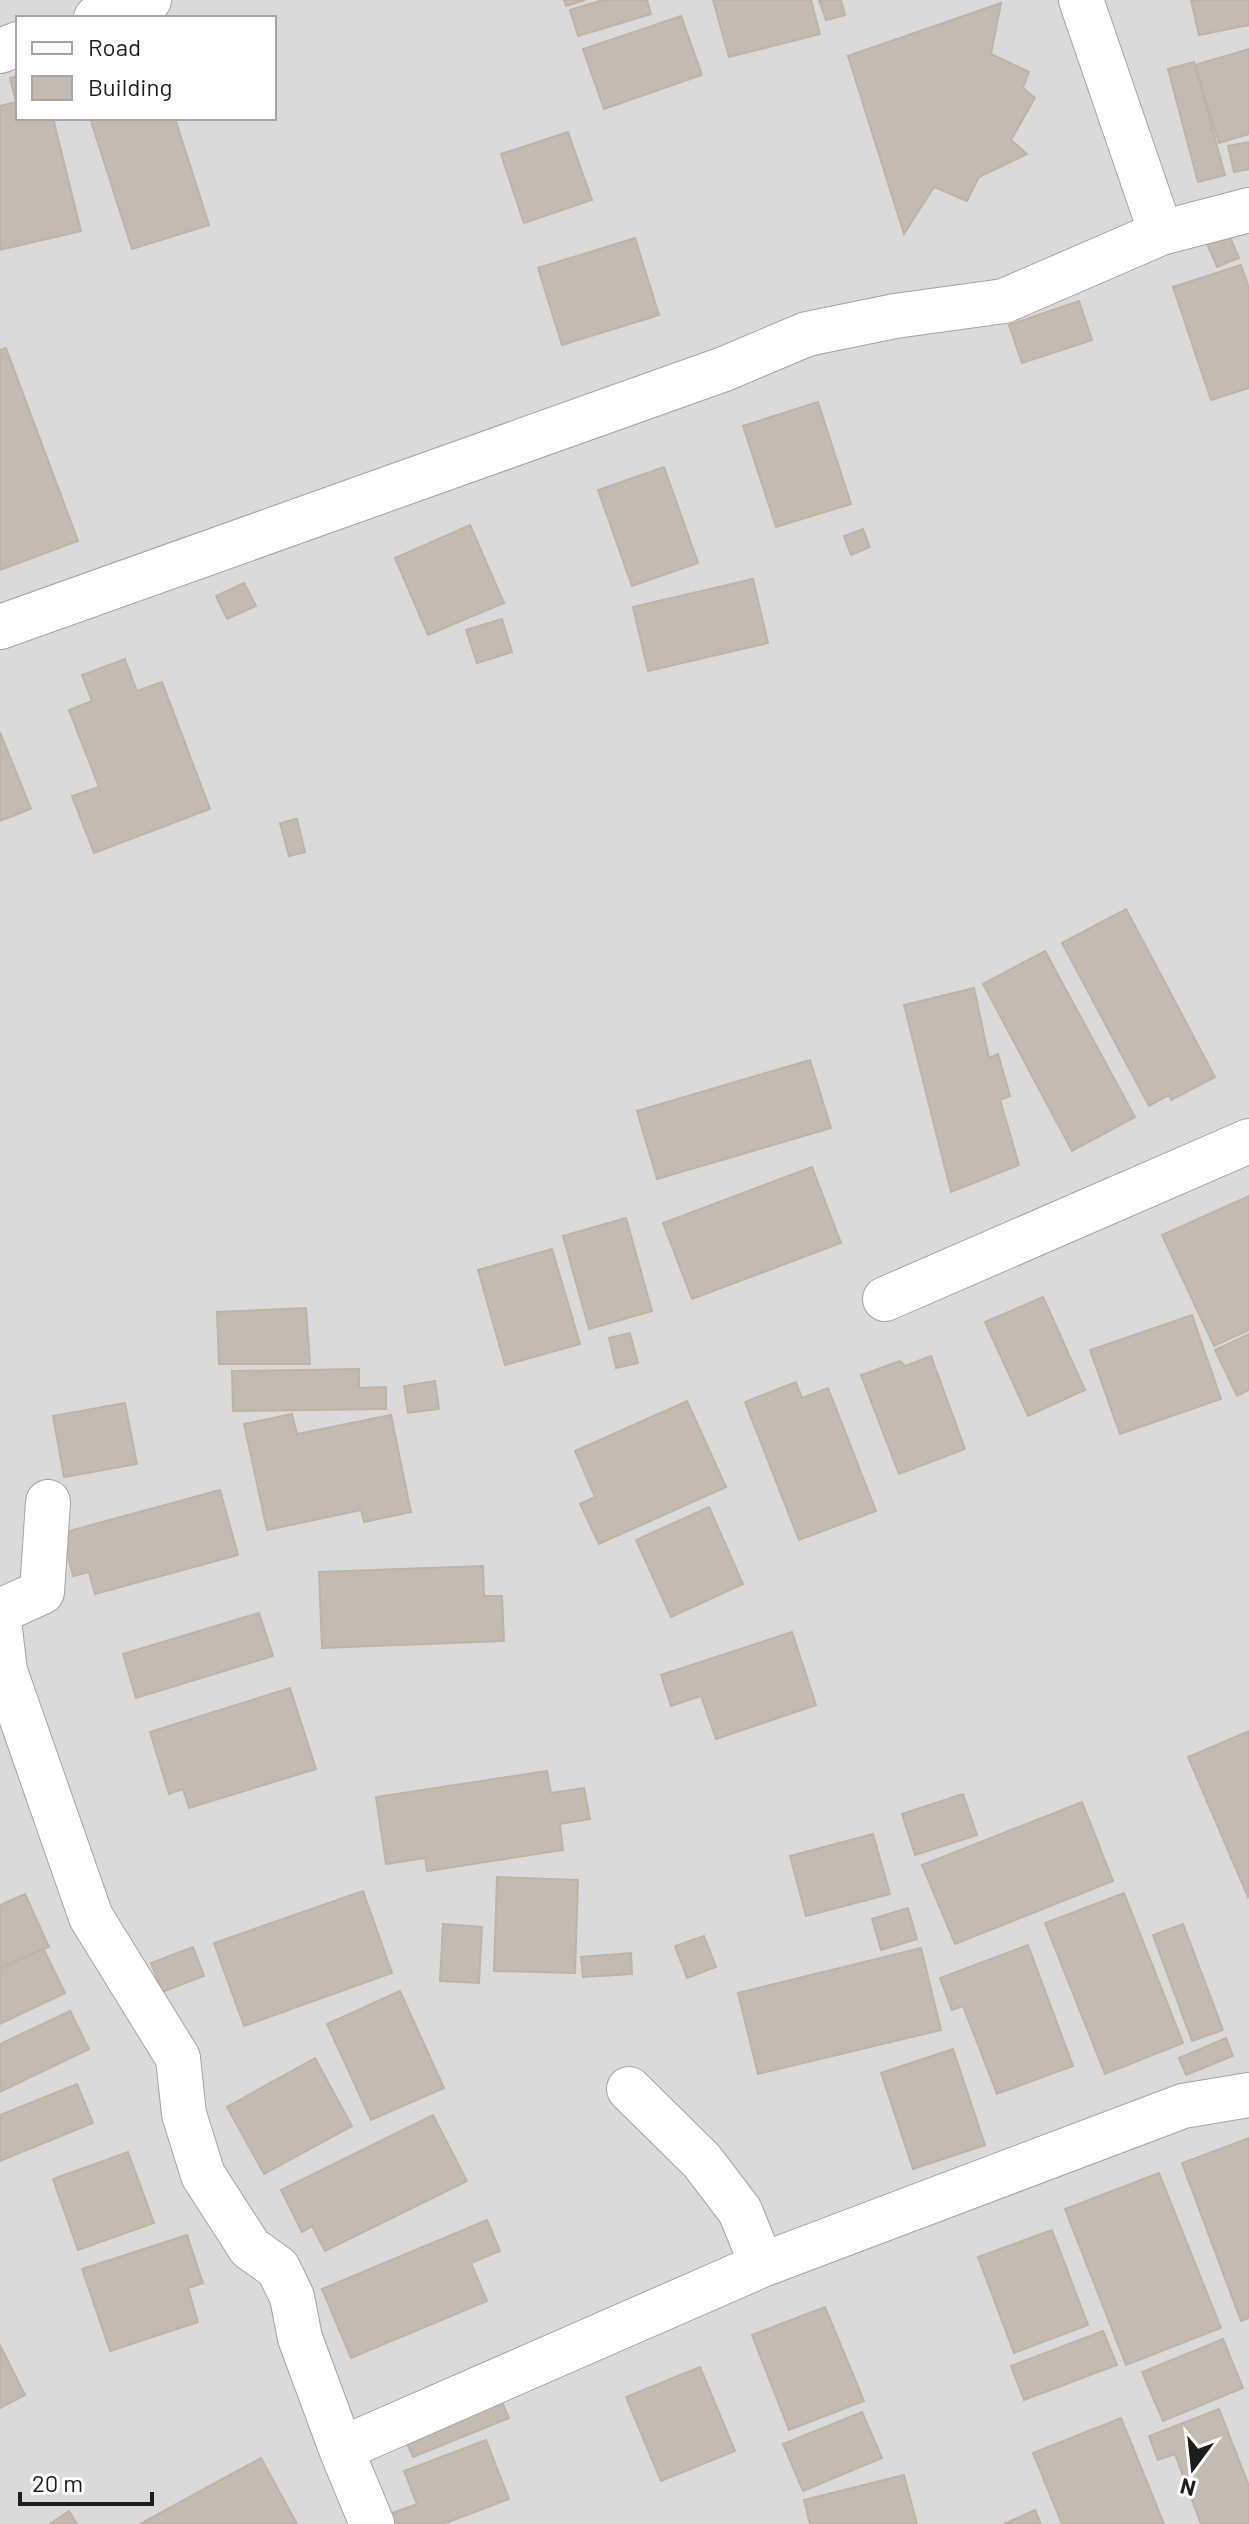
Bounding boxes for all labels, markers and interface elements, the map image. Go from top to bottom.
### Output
legend [16,16,276,120]
text: Road [88,32,141,61]
text: Building [88,72,172,101]
north arrow [1153,2428,1233,2508]
scale bar [20,2456,152,2506]
text: 20 m [32,2468,83,2497]
text: N [1177,2474,1198,2503]

